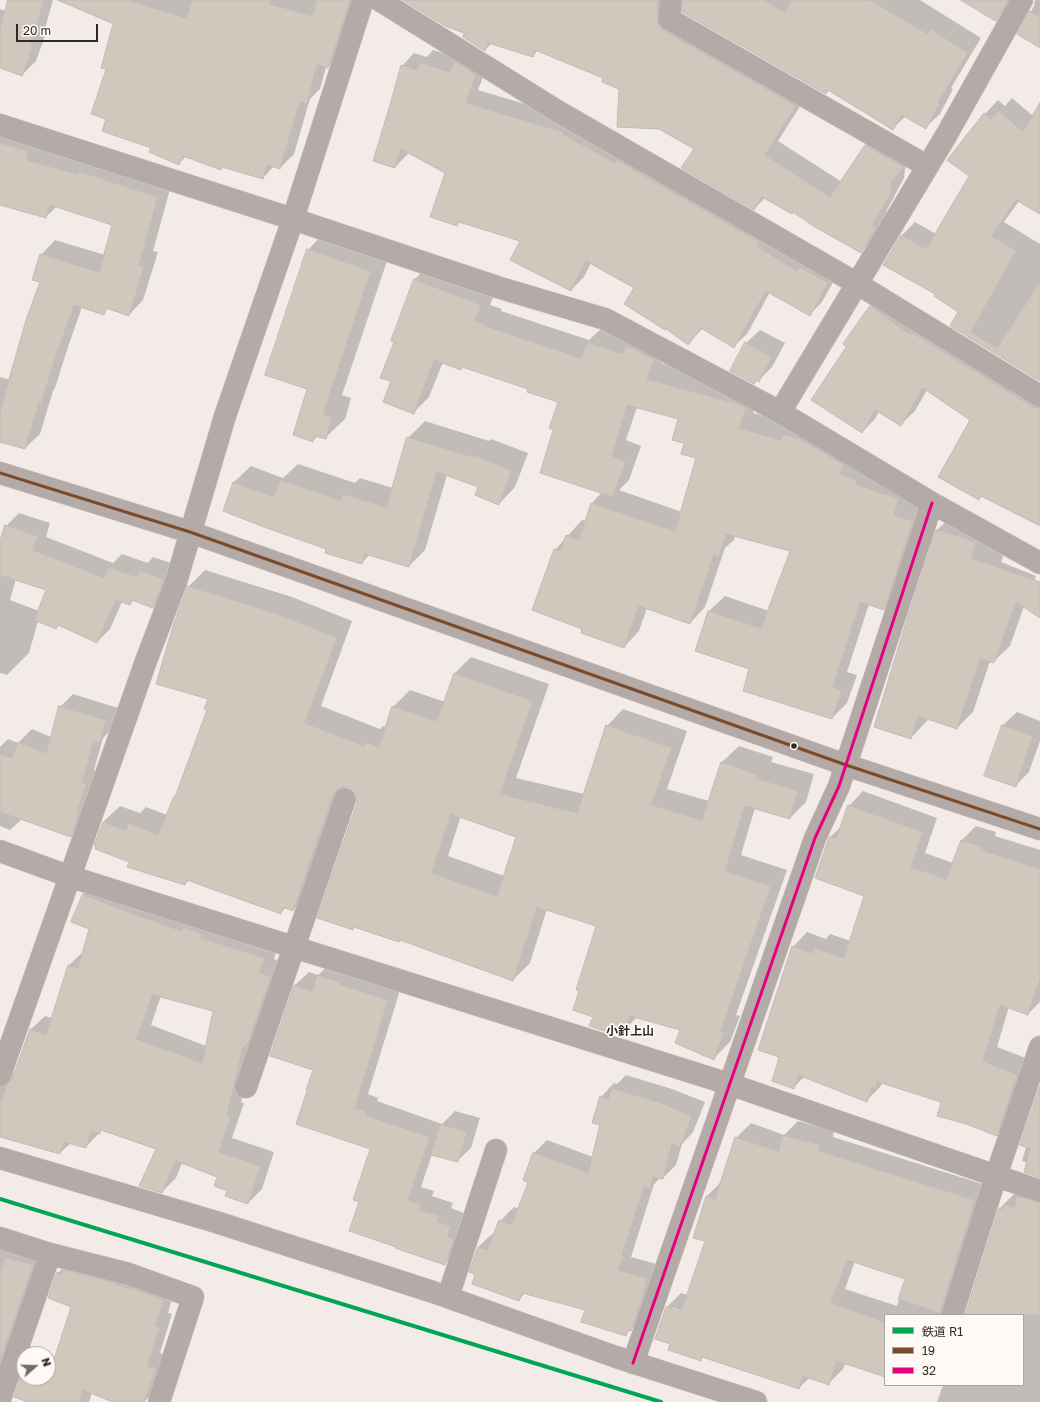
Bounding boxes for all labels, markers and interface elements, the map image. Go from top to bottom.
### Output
scale bar [18,16,100,42]
text: 20 m [23,23,51,38]
unlabelled marker [789,741,799,751]
district label: 小針上山 [606,1024,654,1038]
legend [884,1314,1024,1386]
text: 鉄道 R1 [922,1324,963,1339]
text: 19 [922,1343,935,1358]
north arrow [16,1346,56,1386]
text: N [39,1356,54,1368]
text: 32 [922,1363,936,1378]

